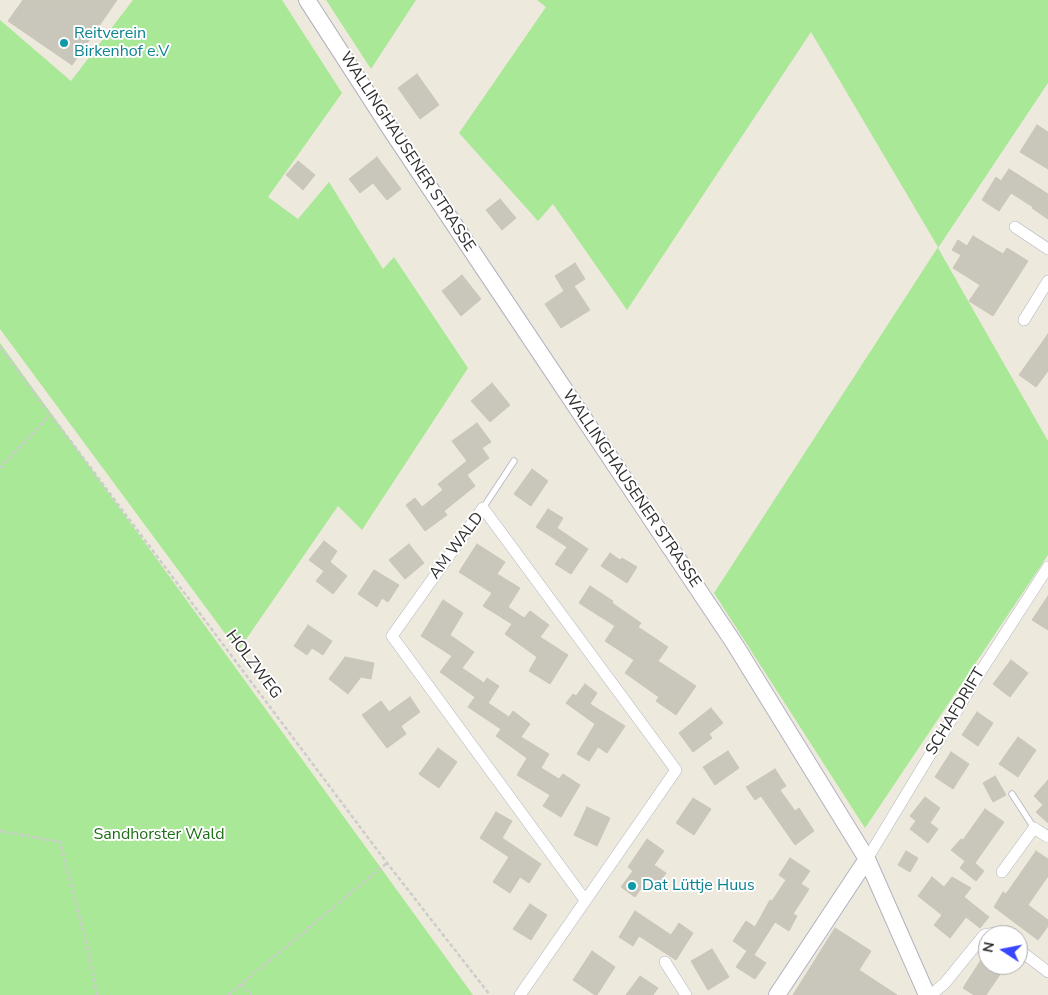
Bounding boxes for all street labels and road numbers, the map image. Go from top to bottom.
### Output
street label: WALLINGHAUSENER STRASSE [335,49,479,255]
street label: WALLINGHAUSENER STRASSE [558,387,704,591]
street label: AM WALD [426,509,488,583]
street label: HOLZWEG [221,627,285,703]
street label: SCHAFDRIFT [922,665,990,759]

